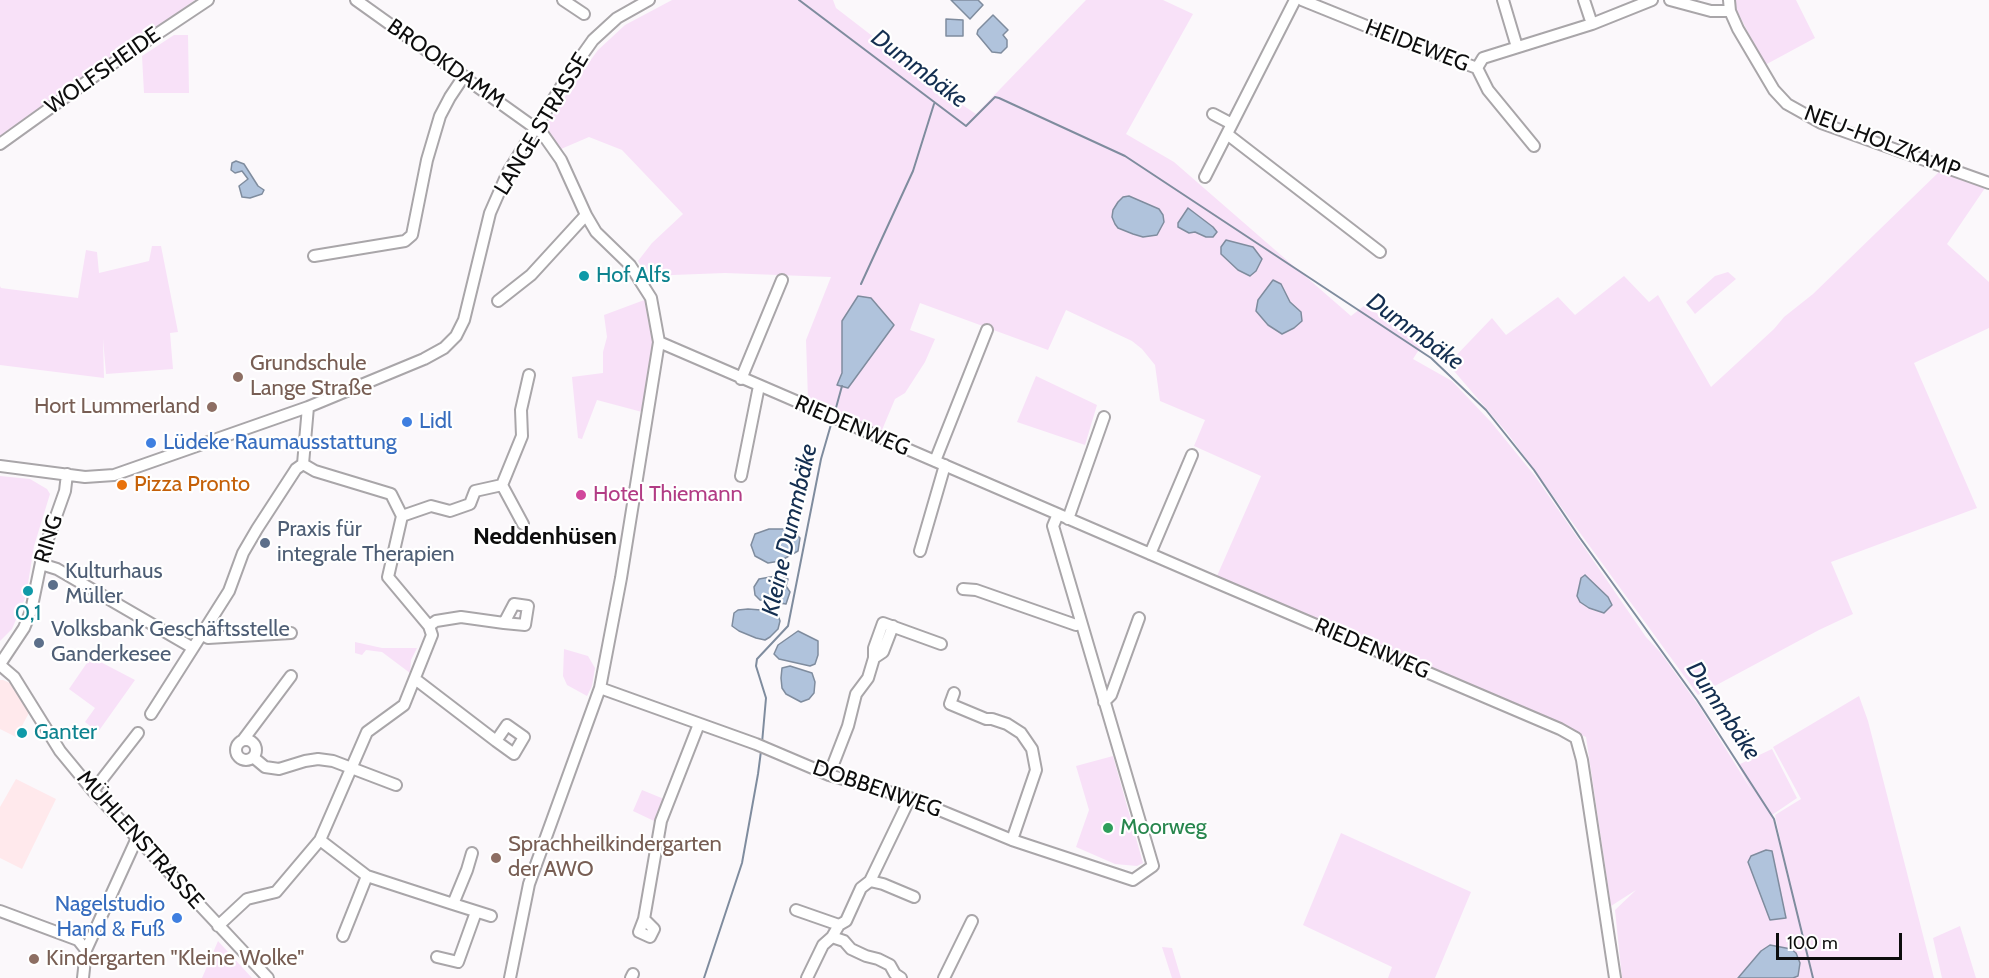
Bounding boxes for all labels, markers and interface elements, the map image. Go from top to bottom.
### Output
street label: BROOKDAMM [382,14,510,114]
street label: HEIDEWEG [1361,14,1473,78]
street label: WOLFSHEIDE [40,22,166,120]
water label: Dummbäke [865,24,973,114]
street label: LANGE STRASSE [489,48,595,200]
street label: NEU-HOLZKAMP [1800,100,1964,184]
place label: Hof Alfs [596,263,670,289]
marker: Hof Alfs [577,269,591,283]
water label: Dummbäke [1361,287,1469,377]
place label: Grundschule Lange Straße [250,351,372,402]
marker: Grundschule Lange Straße [231,370,245,384]
street label: RIEDENWEG [791,390,913,462]
place label: Hort Lummerland [34,394,200,420]
marker: Hort Lummerland [205,400,219,414]
place label: Lidl [419,409,452,435]
marker: Lidl [400,415,414,429]
place label: Lüdeke Raumausstattung [163,430,397,456]
marker: Lüdeke Raumausstattung [144,436,158,450]
water label: Kleine Dummbäke [756,441,824,619]
place label: Pizza Pronto [134,472,250,498]
marker: Pizza Pronto [115,478,129,492]
place label: Hotel Thiemann [593,482,743,508]
marker: Hotel Thiemann [574,488,588,502]
street label: RING [29,512,69,566]
place label: Praxis für integrale Therapien [277,517,455,568]
district label: Neddenhüsen [473,523,617,551]
marker: Praxis für integrale Therapien [258,536,272,550]
place label: Kulturhaus Müller [65,559,163,610]
marker: Kulturhaus Müller [46,578,60,592]
marker: 0,1 [21,584,35,598]
place label: 0,1 [15,601,41,627]
street label: RIEDENWEG [1311,613,1433,685]
place label: Volksbank Geschäftsstelle Ganderkesee [51,617,290,668]
marker: Volksbank Geschäftsstelle Ganderkesee [32,636,46,650]
water label: Dummbäke [1680,656,1766,766]
place label: Ganter [34,720,97,746]
marker: Ganter [15,726,29,740]
street label: DOBBENWEG [809,755,945,823]
street label: MÜHLENSTRASSE [71,765,209,915]
place label: Moorweg [1120,815,1207,841]
marker: Moorweg [1101,821,1115,835]
place label: Sprachheilkindergarten der AWO [508,832,722,884]
marker: Sprachheilkindergarten der AWO [489,851,503,865]
place label: Nagelstudio Hand & Fuß [55,892,165,944]
marker: Nagelstudio Hand & Fuß [170,911,184,925]
scale bar [1779,921,1905,959]
text: 100 m [1787,932,1838,954]
place label: Kindergarten "Kleine Wolke" [46,946,304,972]
marker: Kindergarten "Kleine Wolke" [27,952,41,966]

